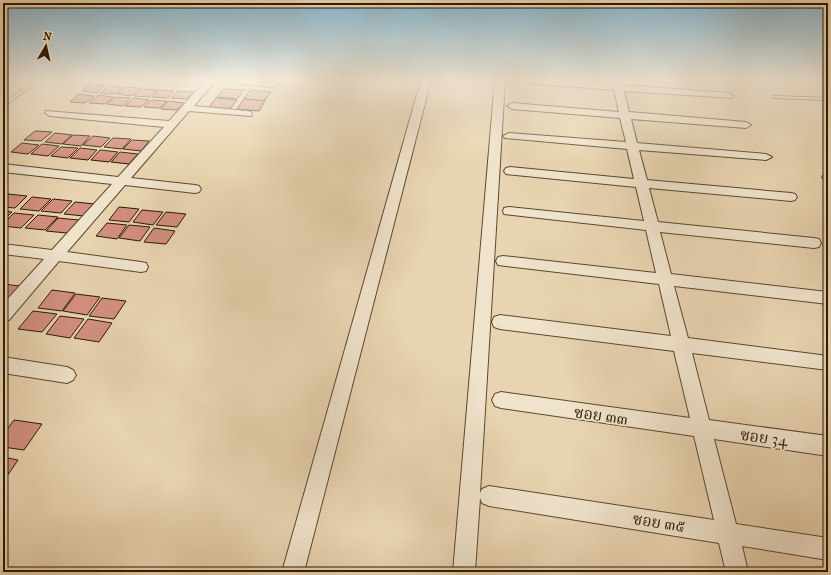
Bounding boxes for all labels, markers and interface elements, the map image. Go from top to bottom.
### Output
north arrow [26,26,66,66]
text: N [42,30,53,44]
street label: ซอย ๓๓ [573,402,629,429]
street label: ซอย 34 [739,425,790,450]
street label: ซอย ๓๕ [631,509,686,536]

